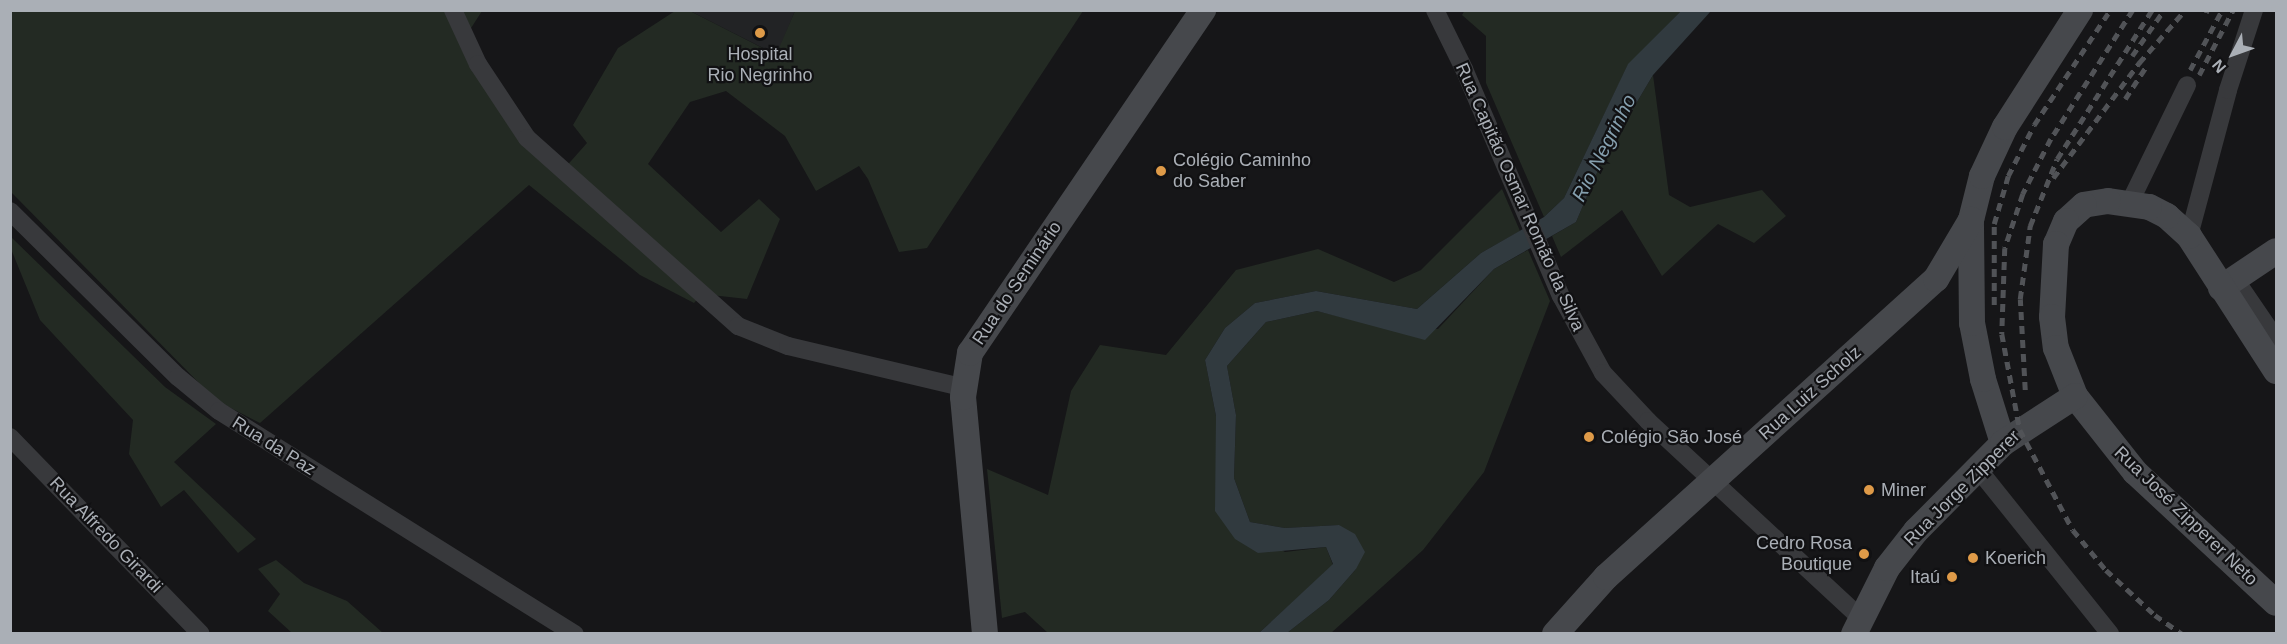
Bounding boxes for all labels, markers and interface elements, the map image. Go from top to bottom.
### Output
marker: Hospital Rio Negrinho [751,24,769,42]
north arrow [2203,24,2263,84]
place label: Hospital Rio Negrinho [707,44,813,86]
text: N [2209,56,2229,76]
street label: Rua Capitão Osmar Romão da Silva [1451,60,1589,334]
water label: Rio Negrinho [1567,91,1641,205]
place label: Colégio Caminho do Saber [1173,150,1311,192]
marker: Colégio Caminho do Saber [1154,164,1168,178]
street label: Rua do Seminário [968,217,1066,349]
street label: Rua Luiz Scholz [1754,341,1866,445]
street label: Rua da Paz [228,412,320,480]
place label: Colégio São José [1601,426,1742,448]
street label: Rua Jorge Zipperer [1900,426,2024,550]
marker: Colégio São José [1582,430,1596,444]
street label: Rua José Zipperer Neto [2110,442,2262,590]
street label: Rua Alfredo Girardi [45,472,167,598]
place label: Miner [1881,479,1926,501]
marker: Miner [1862,483,1876,497]
place label: Cedro Rosa Boutique [1756,533,1852,576]
marker: Cedro Rosa Boutique [1857,547,1871,561]
place label: Koerich [1985,547,2046,569]
marker: Koerich [1966,551,1980,565]
place label: Itaú [1910,566,1940,588]
marker: Itaú [1945,570,1959,584]

